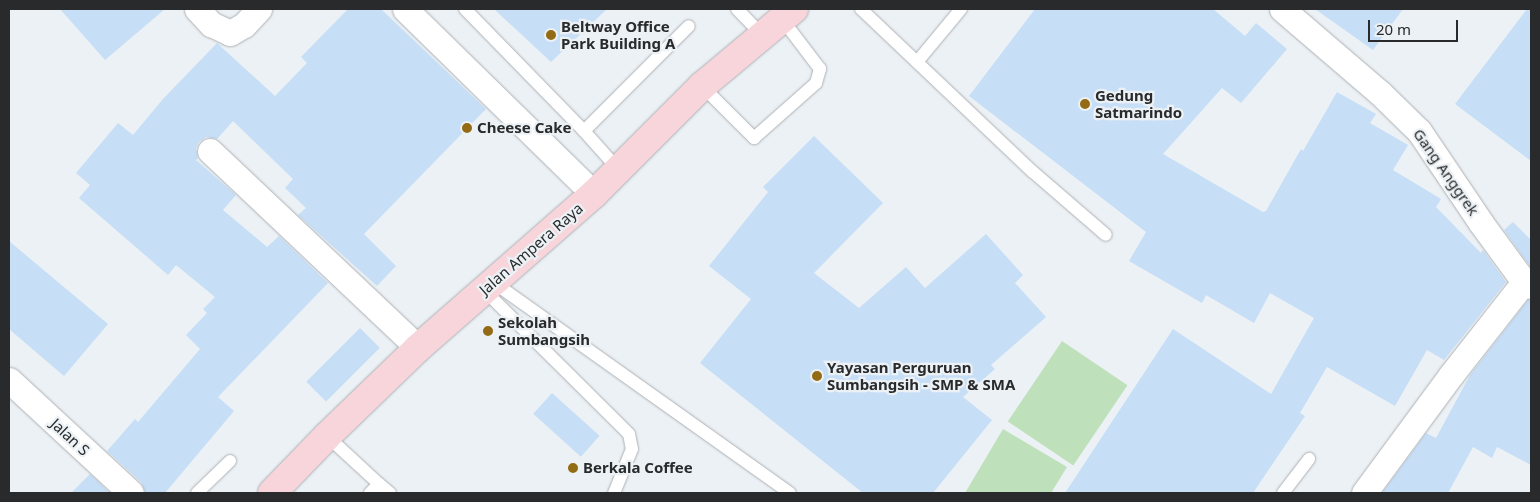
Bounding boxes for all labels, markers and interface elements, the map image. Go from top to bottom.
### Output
scale bar [1370,10,1460,42]
place label: Beltway Office Park Building A [561,17,675,52]
text: 20 m [1376,19,1411,39]
marker: Beltway Office Park Building A [545,29,557,41]
place label: Gedung Satmarindo [1095,86,1182,121]
marker: Gedung Satmarindo [1079,98,1091,110]
place label: Cheese Cake [477,119,572,137]
marker: Cheese Cake [461,122,473,134]
street label: Gang Anggrek [1410,125,1482,219]
street label: Jalan Ampera Raya [476,199,586,299]
place label: Sekolah Sumbangsih [498,313,590,348]
marker: Sekolah Sumbangsih [482,325,494,337]
place label: Yayasan Perguruan Sumbangsih - SMP & SMA [827,358,1015,393]
marker: Yayasan Perguruan Sumbangsih - SMP & SMA [811,370,823,382]
street label: Jalan S [47,415,93,459]
place label: Berkala Coffee [583,459,693,477]
marker: Berkala Coffee [567,462,579,474]

